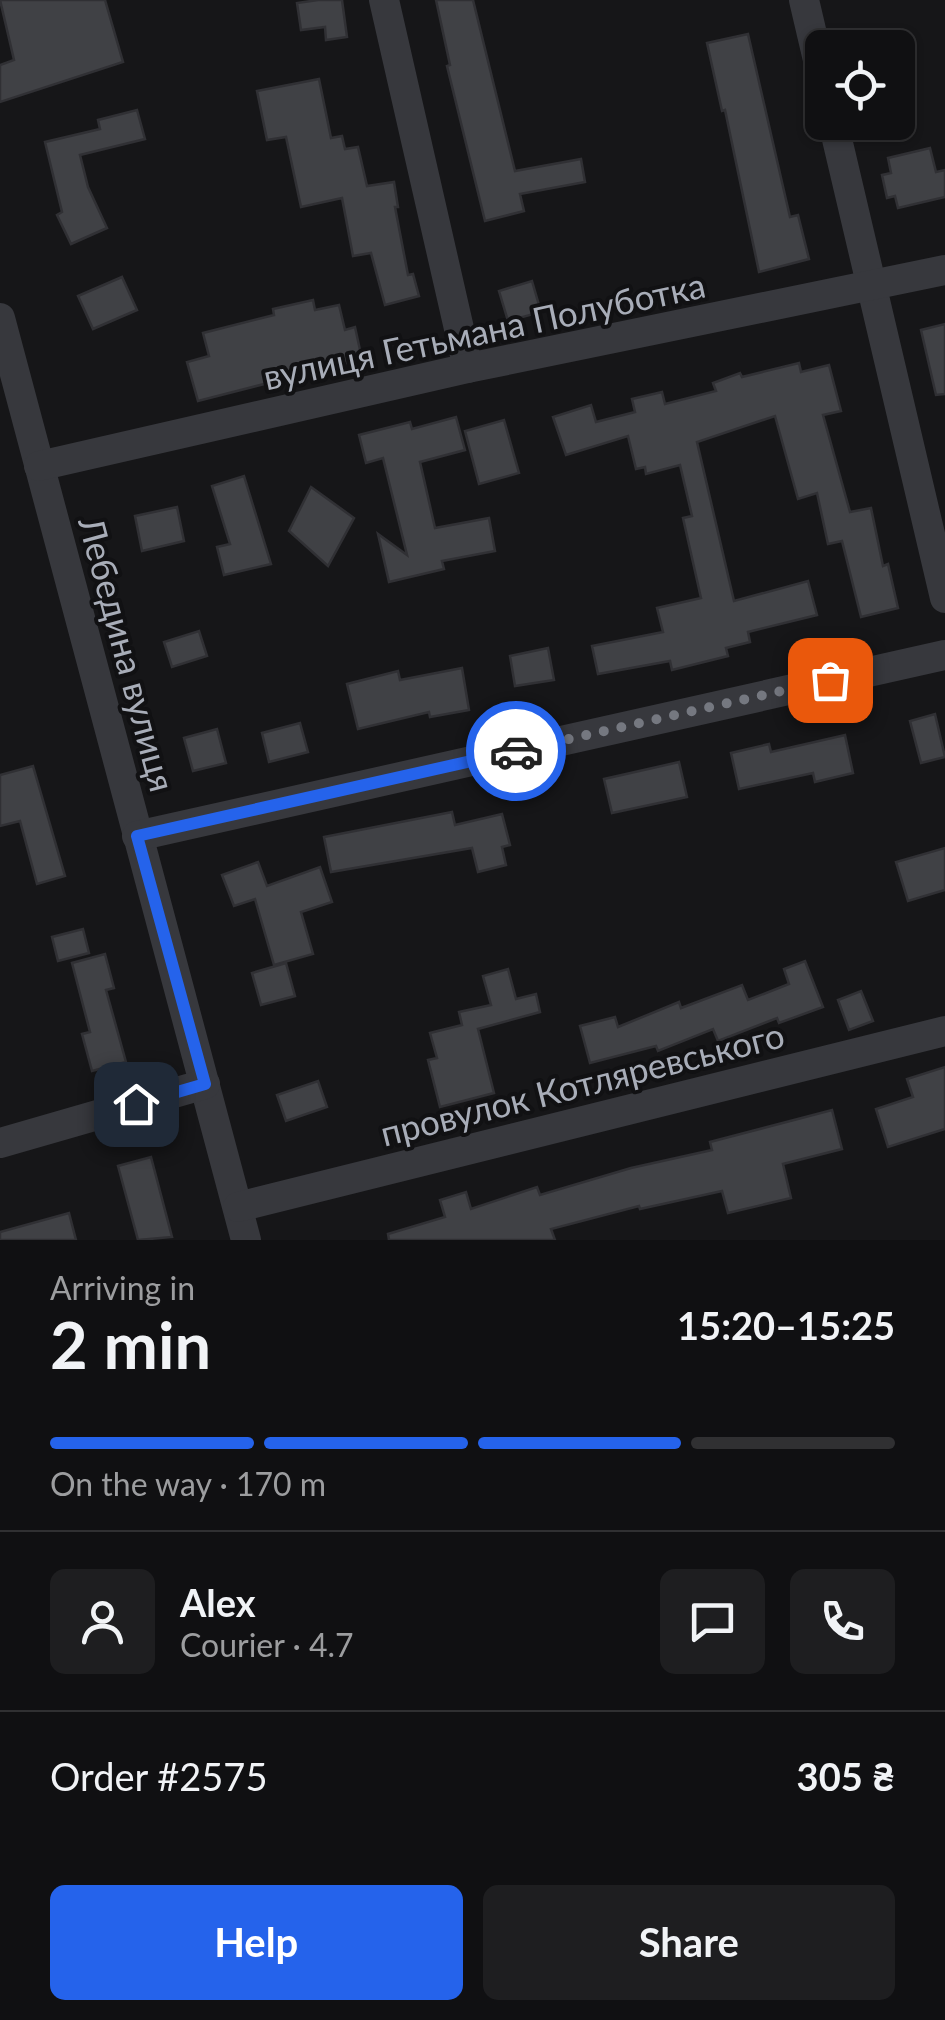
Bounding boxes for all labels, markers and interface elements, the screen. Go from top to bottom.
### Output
map controls [805,30,915,140]
button: locate [805,30,915,140]
street label: вулиця Гетьмана Полуботка [259,263,709,397]
street label: Лебедина вулиця [71,511,185,796]
pin [788,638,873,723]
icon: bag [803,653,858,708]
courier [466,701,566,801]
icon: car [489,724,544,779]
street label: провулок Котляревського [376,1012,788,1154]
pin [94,1062,179,1147]
icon: home [109,1077,164,1132]
text: Arriving in [50,1268,195,1307]
text: 15:20–15:25 [677,1302,895,1348]
text: 2 min [50,1305,211,1383]
text: On the way · 170 m [50,1464,326,1503]
button: person [50,1569,155,1674]
button: chat [660,1569,765,1674]
button: phone [790,1569,895,1674]
text: Alex [180,1579,256,1625]
text: Courier · 4.7 [180,1625,354,1664]
text: Order #2575 [50,1753,267,1799]
text: 305 ₴ [797,1753,895,1799]
button: Help [50,1885,463,2000]
button: Share [483,1885,895,2000]

